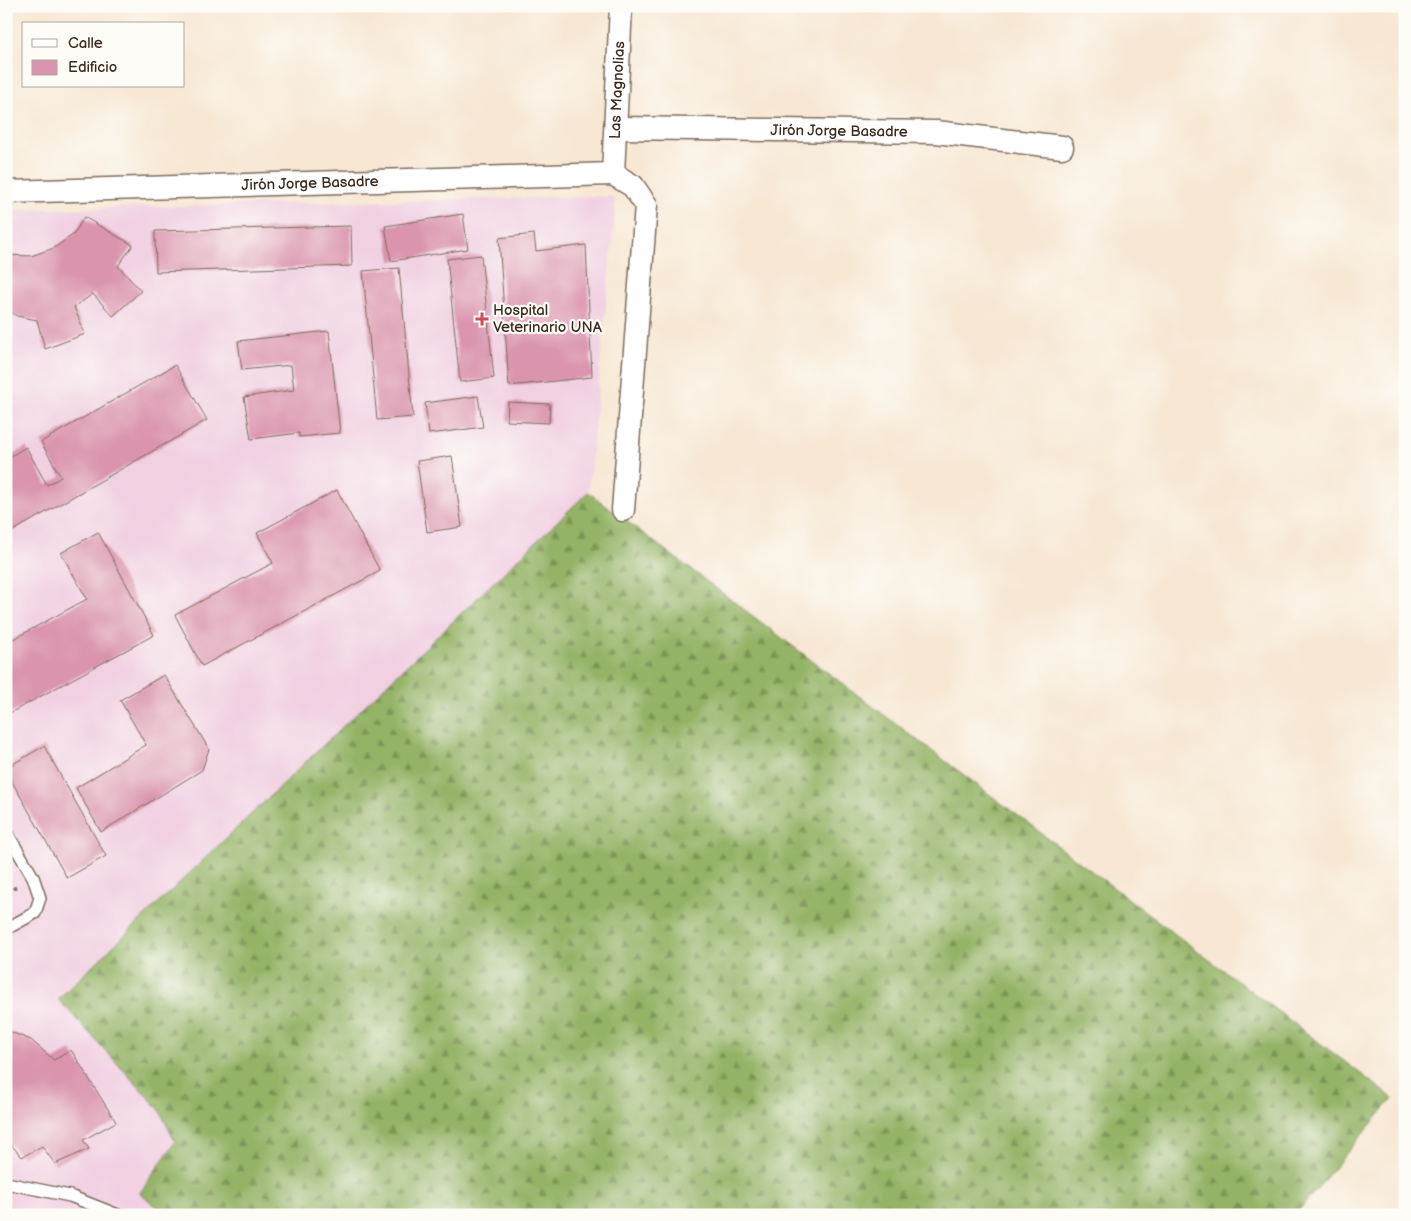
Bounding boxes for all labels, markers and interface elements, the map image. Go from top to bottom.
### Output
legend [22,22,185,88]
text: Calle [68,34,103,53]
street label: Las Magnolias [606,40,629,140]
text: Edificio [68,58,117,77]
street label: Jirón Jorge Basadre [770,121,908,142]
street label: Jirón Jorge Basadre [241,172,379,195]
place label: Hospital Veterinario UNA [493,301,603,337]
marker: Hospital Veterinario UNA [475,312,489,326]

